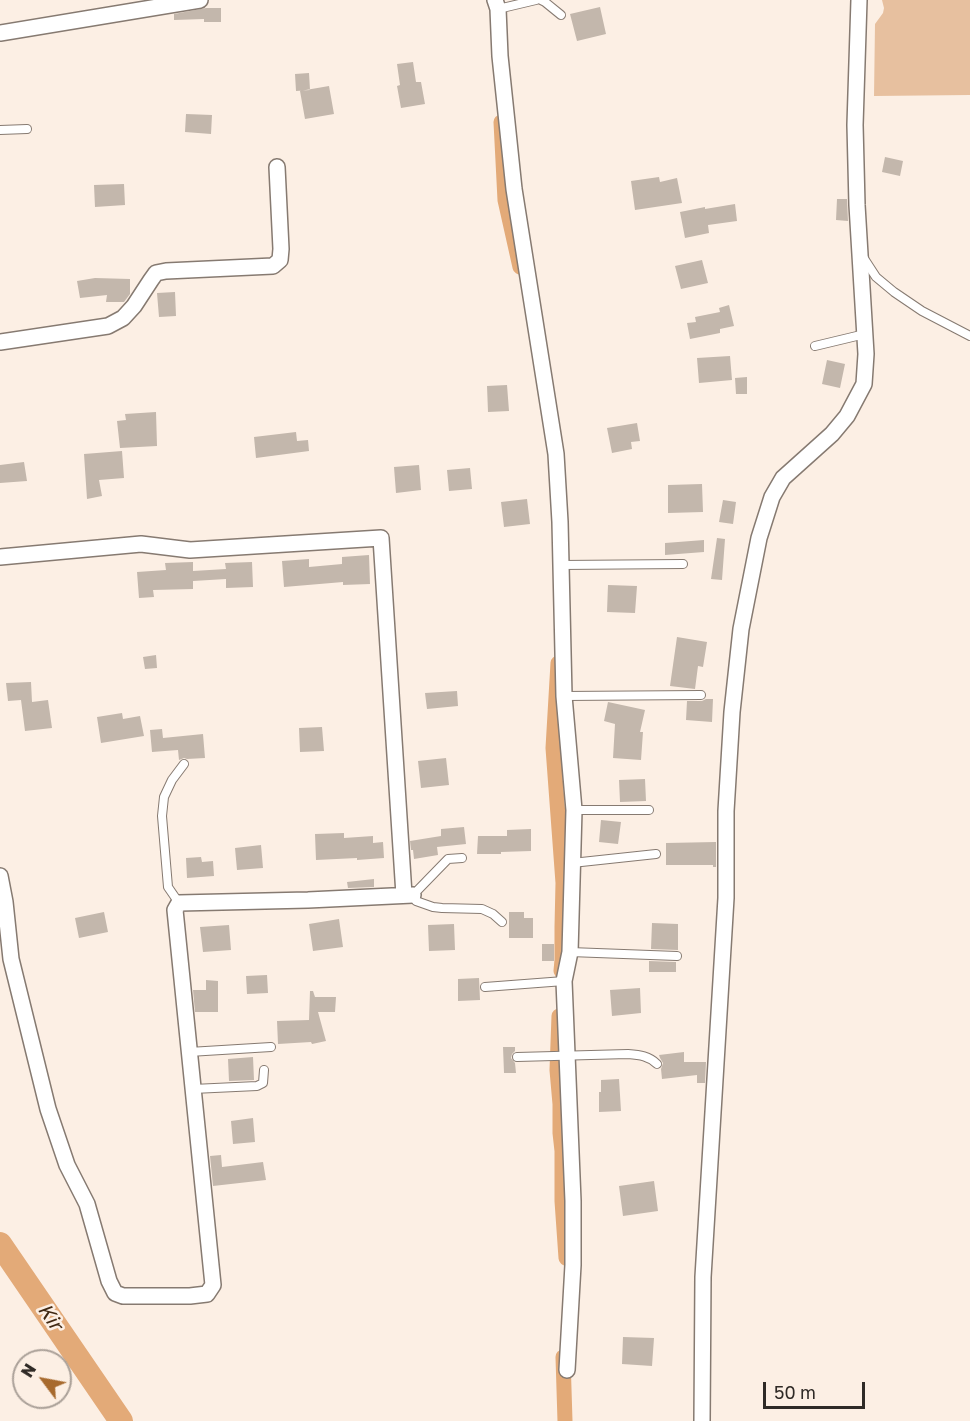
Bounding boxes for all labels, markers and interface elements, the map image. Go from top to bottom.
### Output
water label: Kir [33,1299,67,1335]
north arrow [12,1349,72,1409]
text: N [17,1360,40,1381]
scale bar [766,1370,868,1408]
text: 50 m [774,1381,816,1403]

